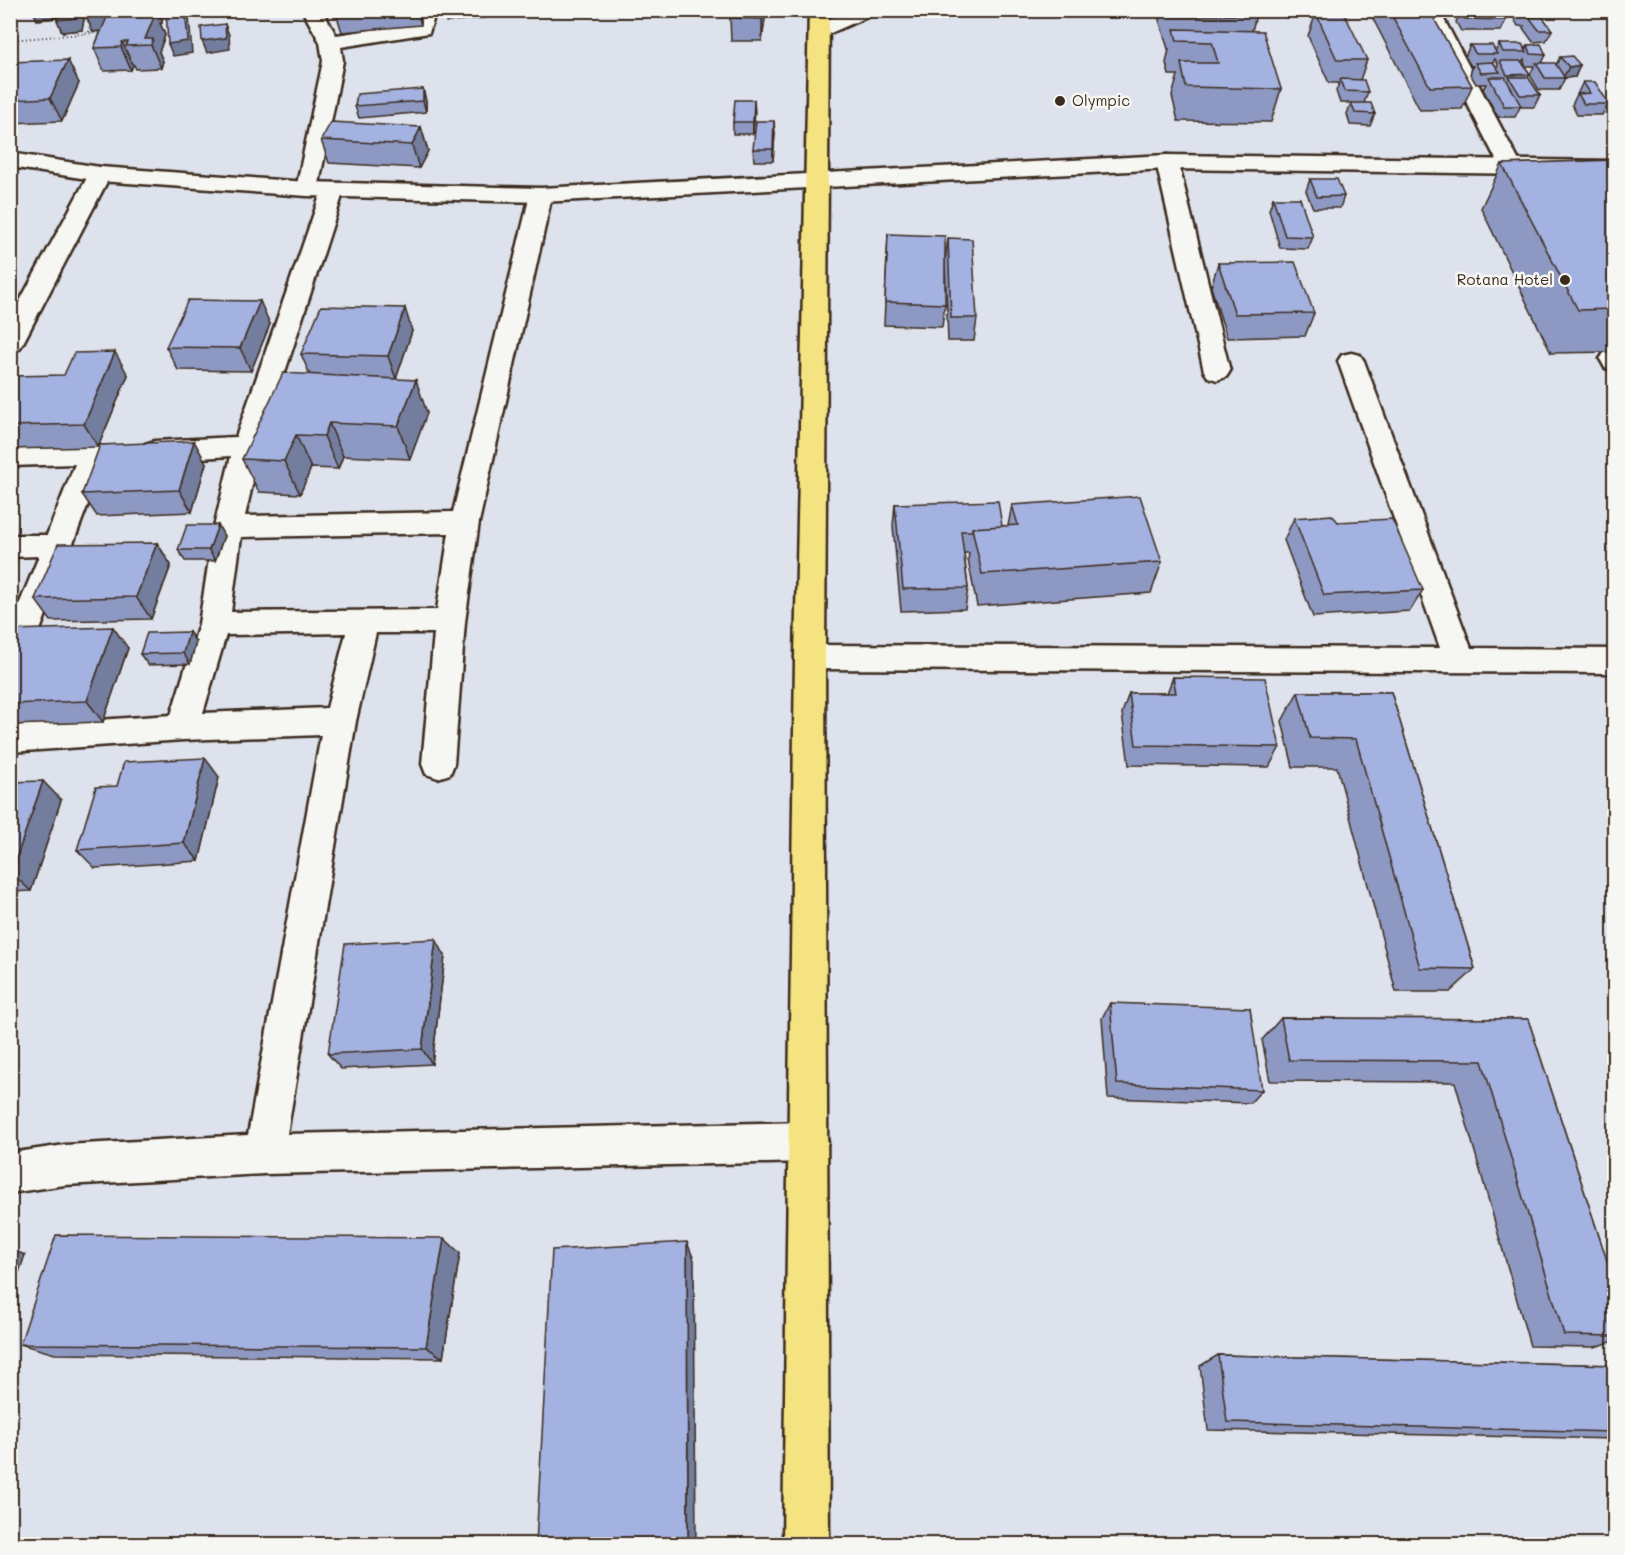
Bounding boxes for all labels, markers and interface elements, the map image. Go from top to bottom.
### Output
place label: Olympic [1072,90,1130,110]
marker: Olympic [1053,94,1067,108]
place label: Rotana Hotel [1457,269,1553,289]
marker: Rotana Hotel [1558,273,1572,287]

